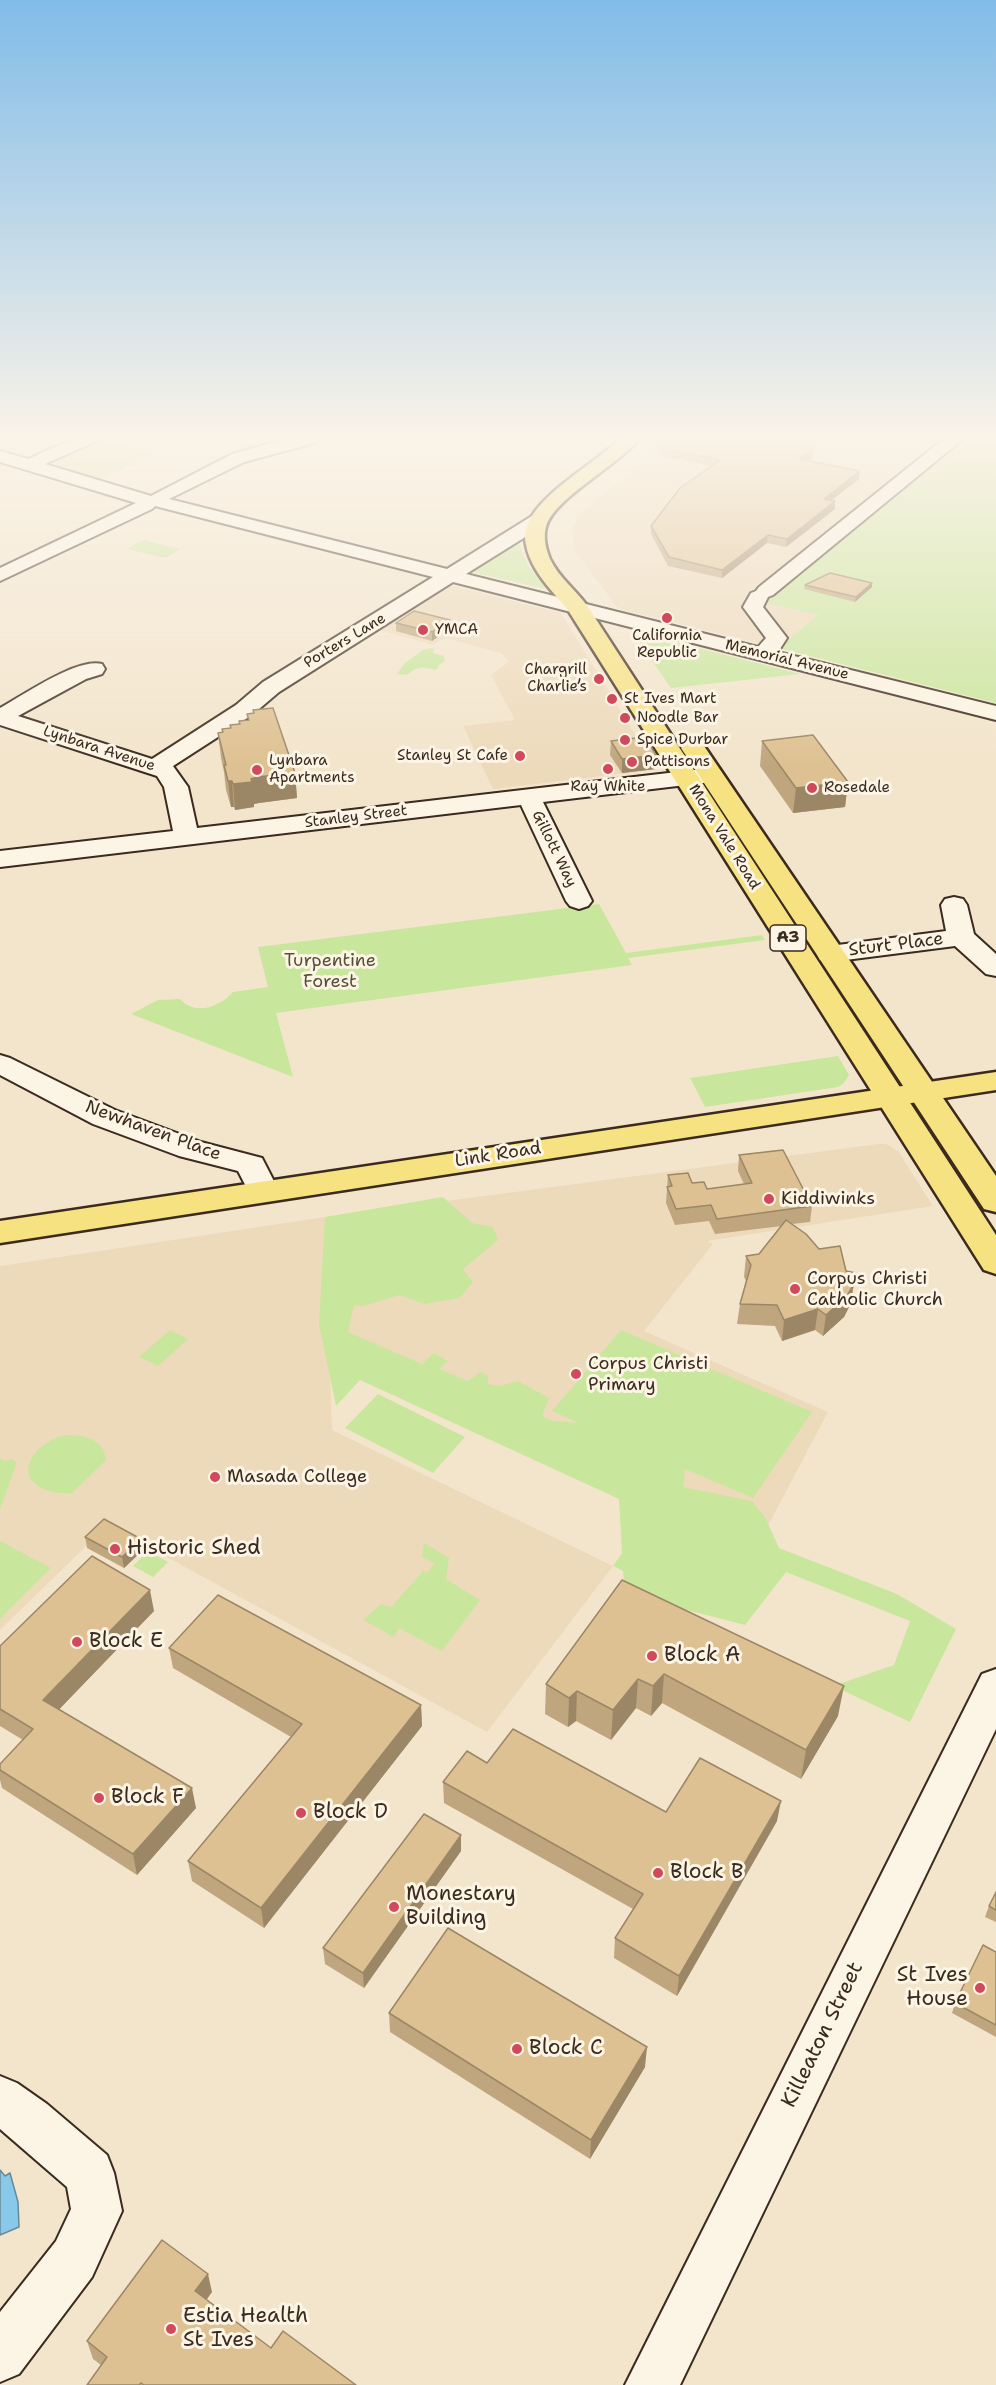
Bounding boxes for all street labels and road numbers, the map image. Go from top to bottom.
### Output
street label: Porters Lane [301,610,389,672]
street label: Memorial Avenue [723,636,851,684]
street label: Lynbara Avenue [41,722,157,776]
street label: Mona Vale Road [684,781,764,893]
street label: Stanley Street [304,802,408,832]
street label: Gillott Way [528,808,580,890]
road number: A3 [770,925,806,951]
street label: Sturt Place [847,928,945,962]
street label: Newhaven Place [82,1096,224,1166]
street label: Link Road [453,1138,543,1172]
street label: Killeaton Street [777,1958,869,2112]

